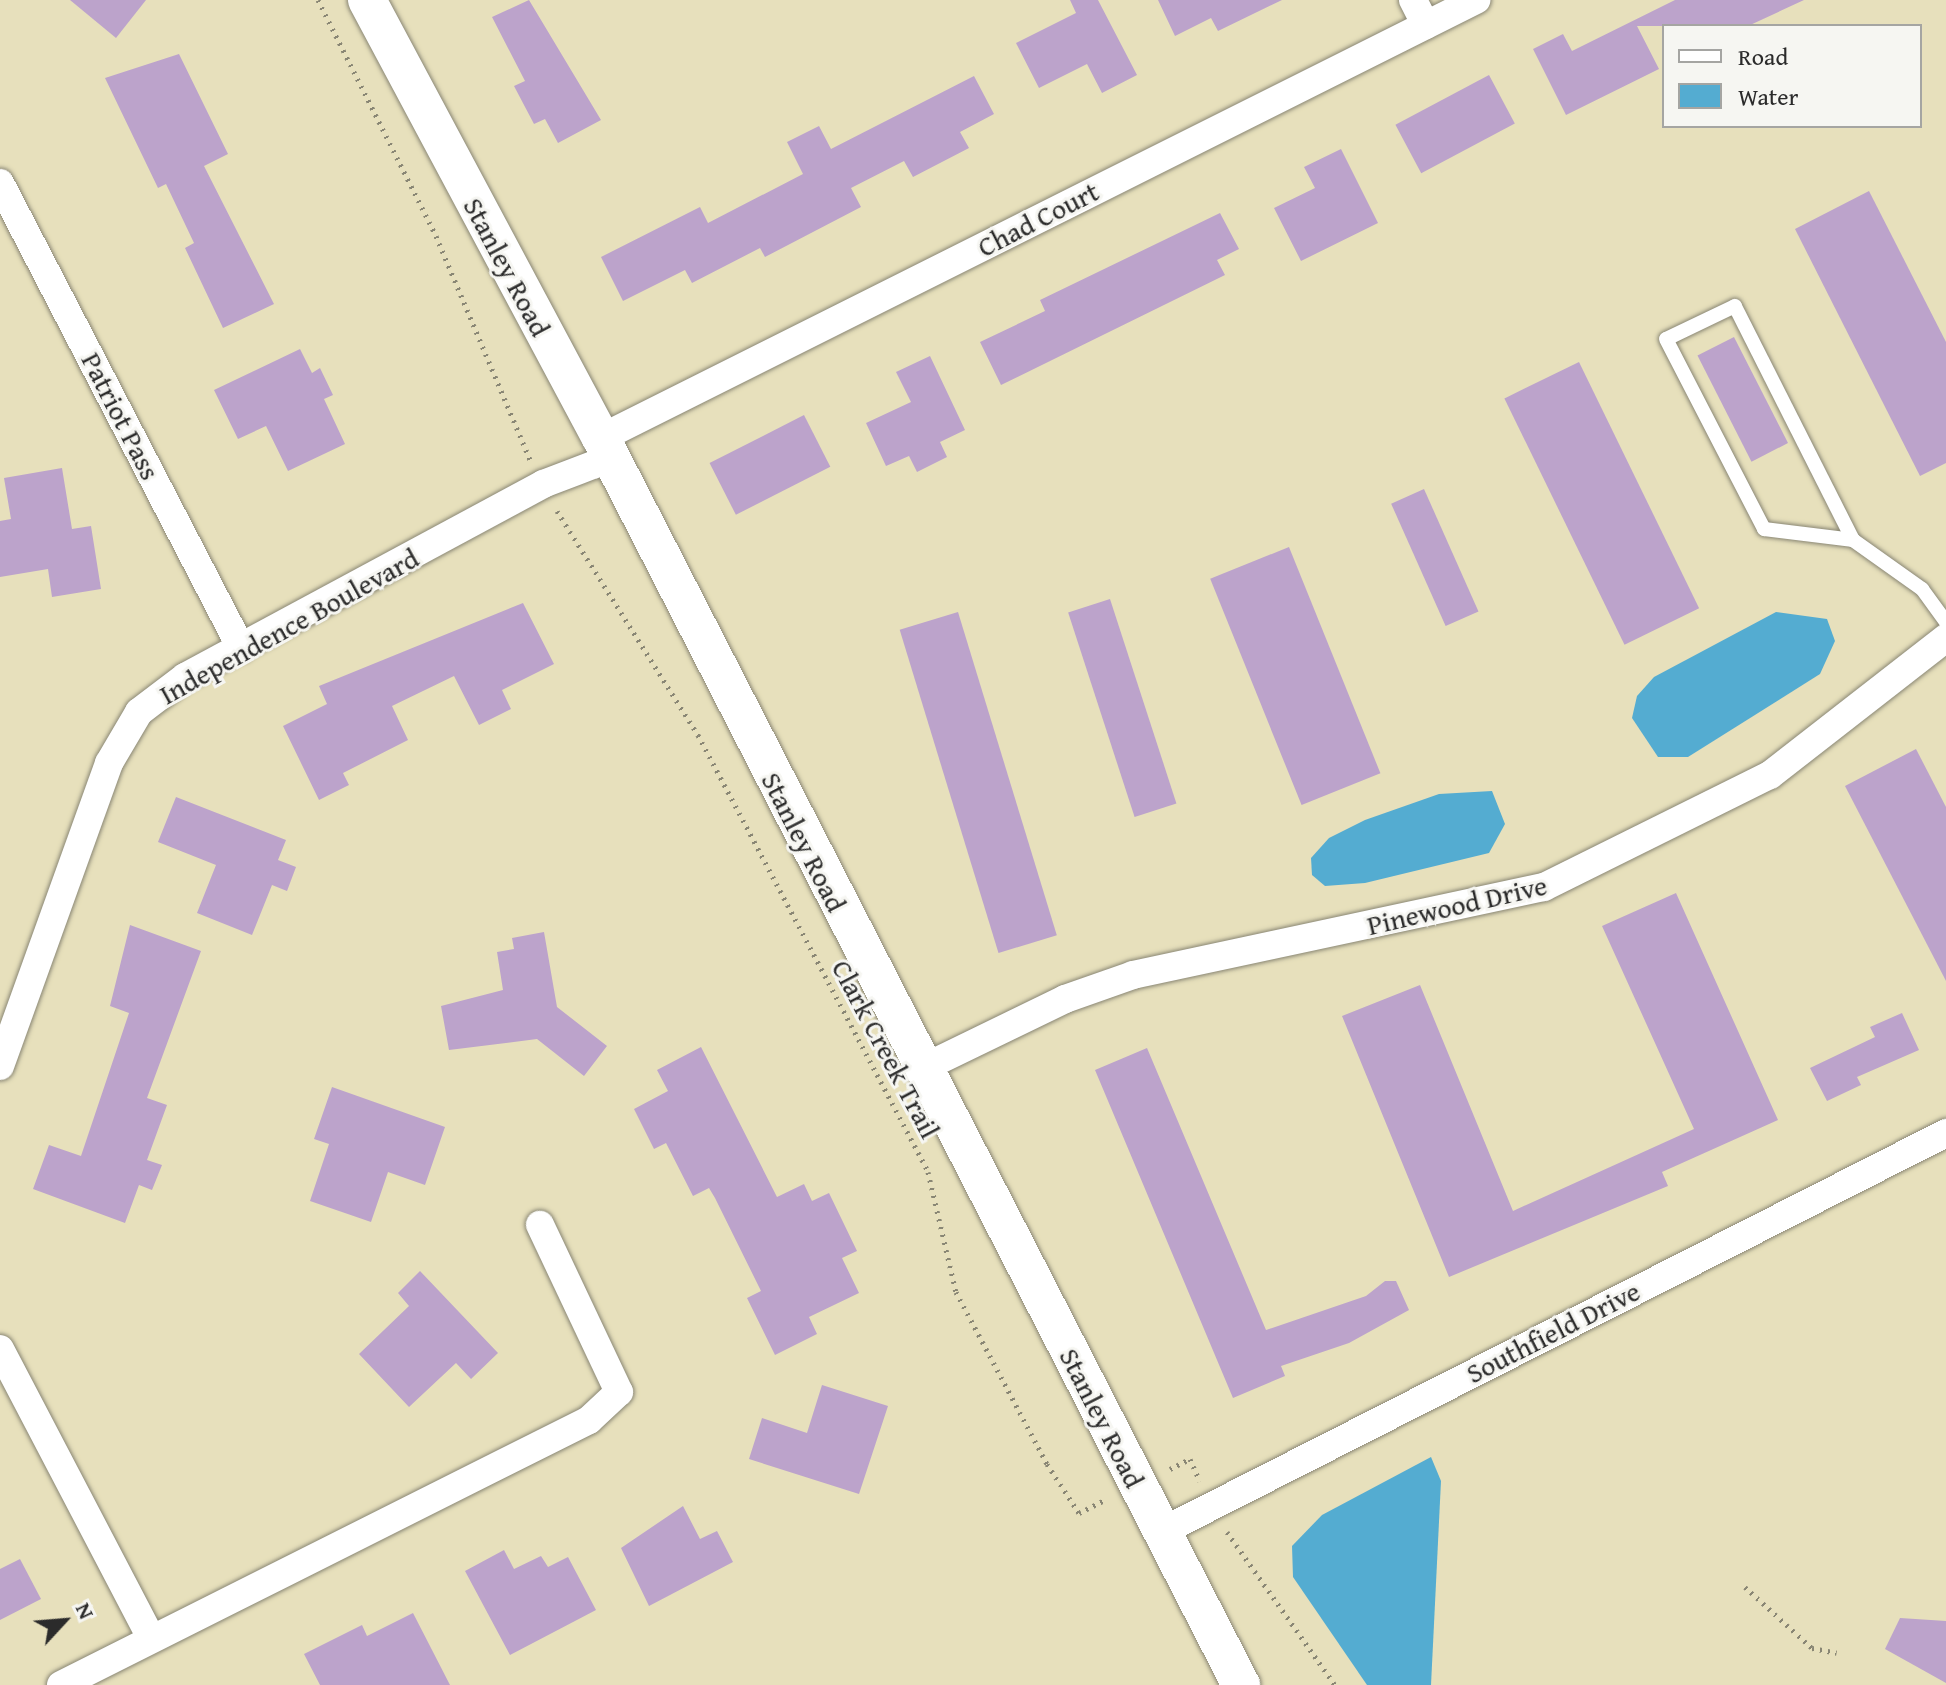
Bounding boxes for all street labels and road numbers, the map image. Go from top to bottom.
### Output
street label: Chad Court [972,174,1104,264]
street label: Stanley Road [456,192,558,342]
street label: Patriot Pass [75,347,167,485]
street label: Independence Boulevard [154,541,424,711]
street label: Stanley Road [754,767,854,917]
street label: Pinewood Drive [1364,868,1550,942]
street label: Clark Creek Trail [825,954,947,1144]
street label: Southfield Drive [1461,1274,1645,1390]
street label: Stanley Road [1052,1343,1152,1493]

